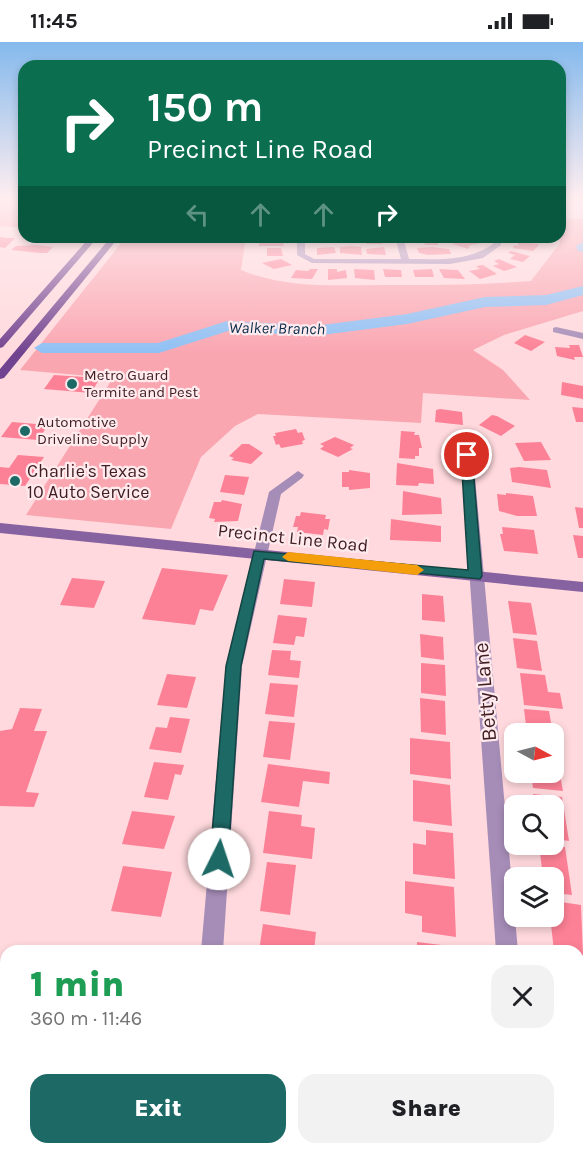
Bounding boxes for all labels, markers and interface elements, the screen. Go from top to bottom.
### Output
text: 11:45 [30,8,78,34]
text: 150 m [147,82,263,132]
icon: right [48,84,126,162]
text: Precinct Line Road [147,133,374,165]
icon: left [181,198,214,231]
icon: ahead [244,198,277,231]
icon: ahead [307,198,340,231]
icon: right [370,198,403,231]
water label: Walker Branch [229,318,325,338]
place label: Metro Guard Termite and Pest [84,366,199,401]
marker: Metro Guard Termite and Pest [65,377,79,391]
place label: Automotive Driveline Supply [37,413,148,448]
marker: Automotive Driveline Supply [18,424,32,438]
pin [441,429,492,480]
icon: arrive [450,438,483,471]
place label: Charlie's Texas 10 Auto Service [27,460,150,503]
marker: Charlie's Texas 10 Auto Service [8,474,22,488]
street label: Precinct Line Road [217,519,369,557]
street label: Betty Lane [469,642,501,742]
north arrow [504,723,564,783]
map controls [504,723,564,927]
button: search [504,795,564,855]
position arrow [187,827,251,891]
button: layers [504,867,564,927]
text: 1 min [30,963,124,1005]
button: close [491,965,554,1028]
text: 360 m · 11:46 [30,1007,142,1030]
button: Exit [30,1074,286,1143]
button: Share [298,1074,554,1143]

